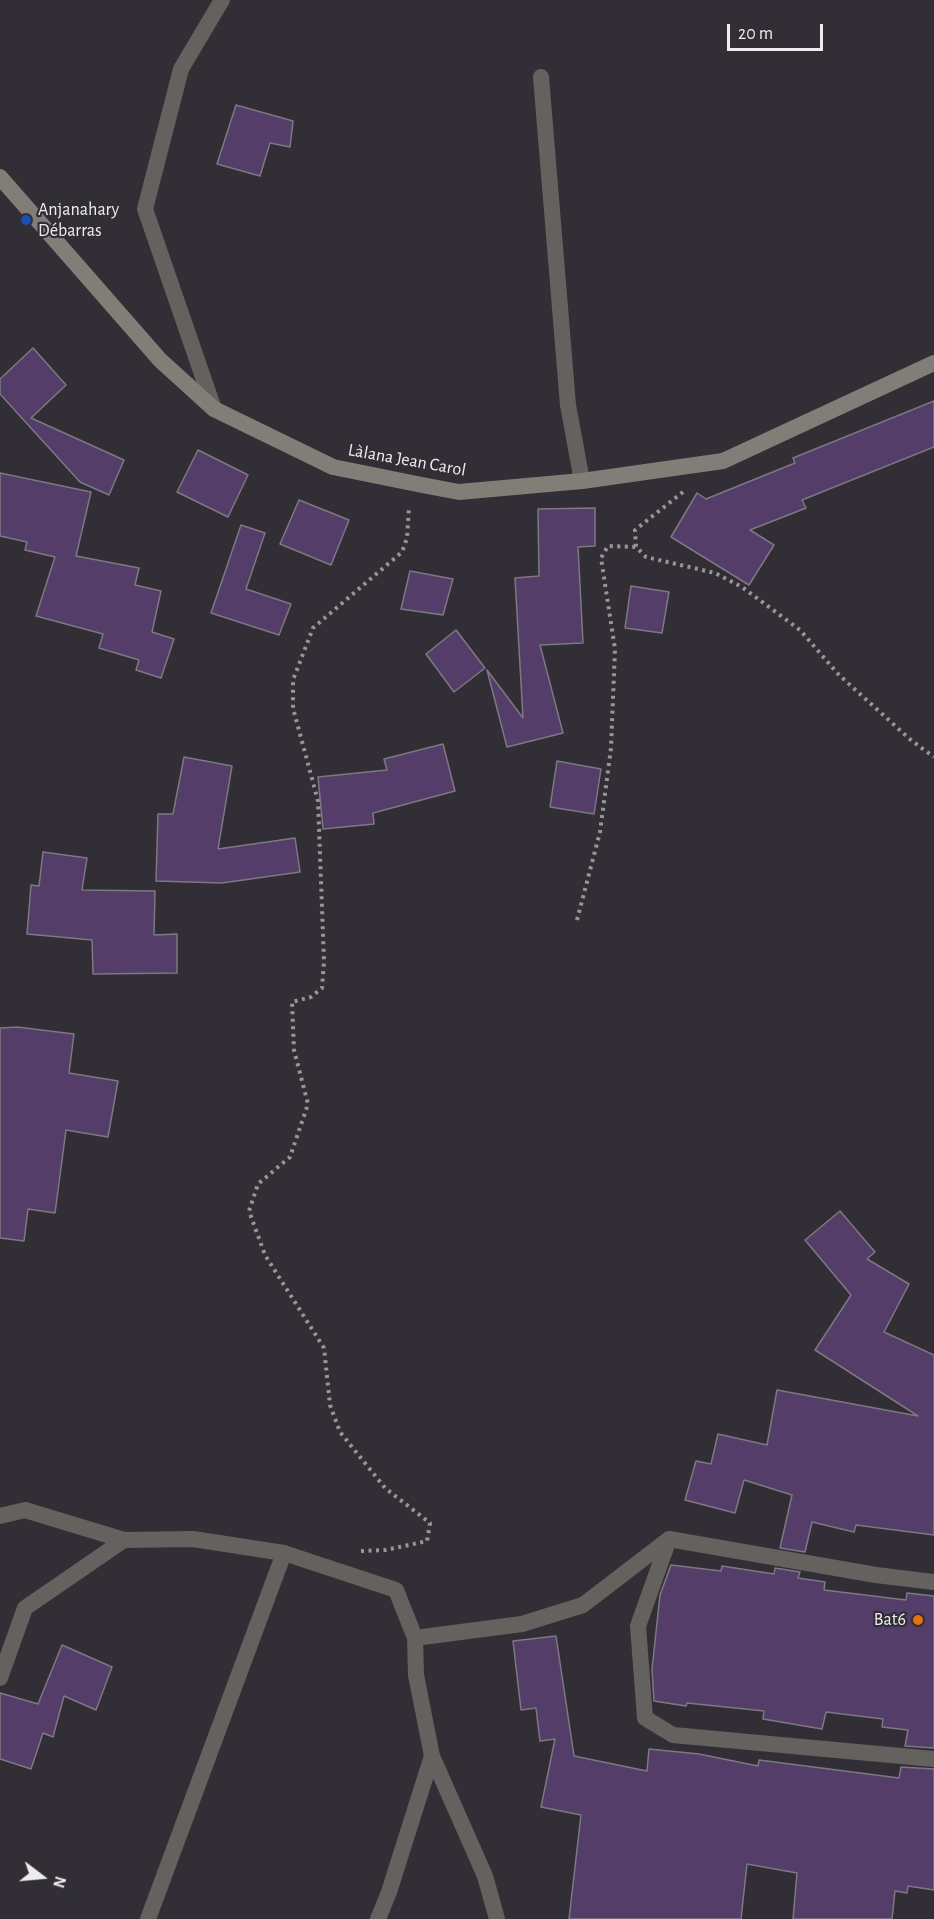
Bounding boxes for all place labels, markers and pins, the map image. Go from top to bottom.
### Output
place label: Anjanahary Débarras [38,199,119,242]
marker: Anjanahary Débarras [19,213,33,227]
place label: Bat6 [874,1609,906,1631]
marker: Bat6 [911,1613,925,1627]

